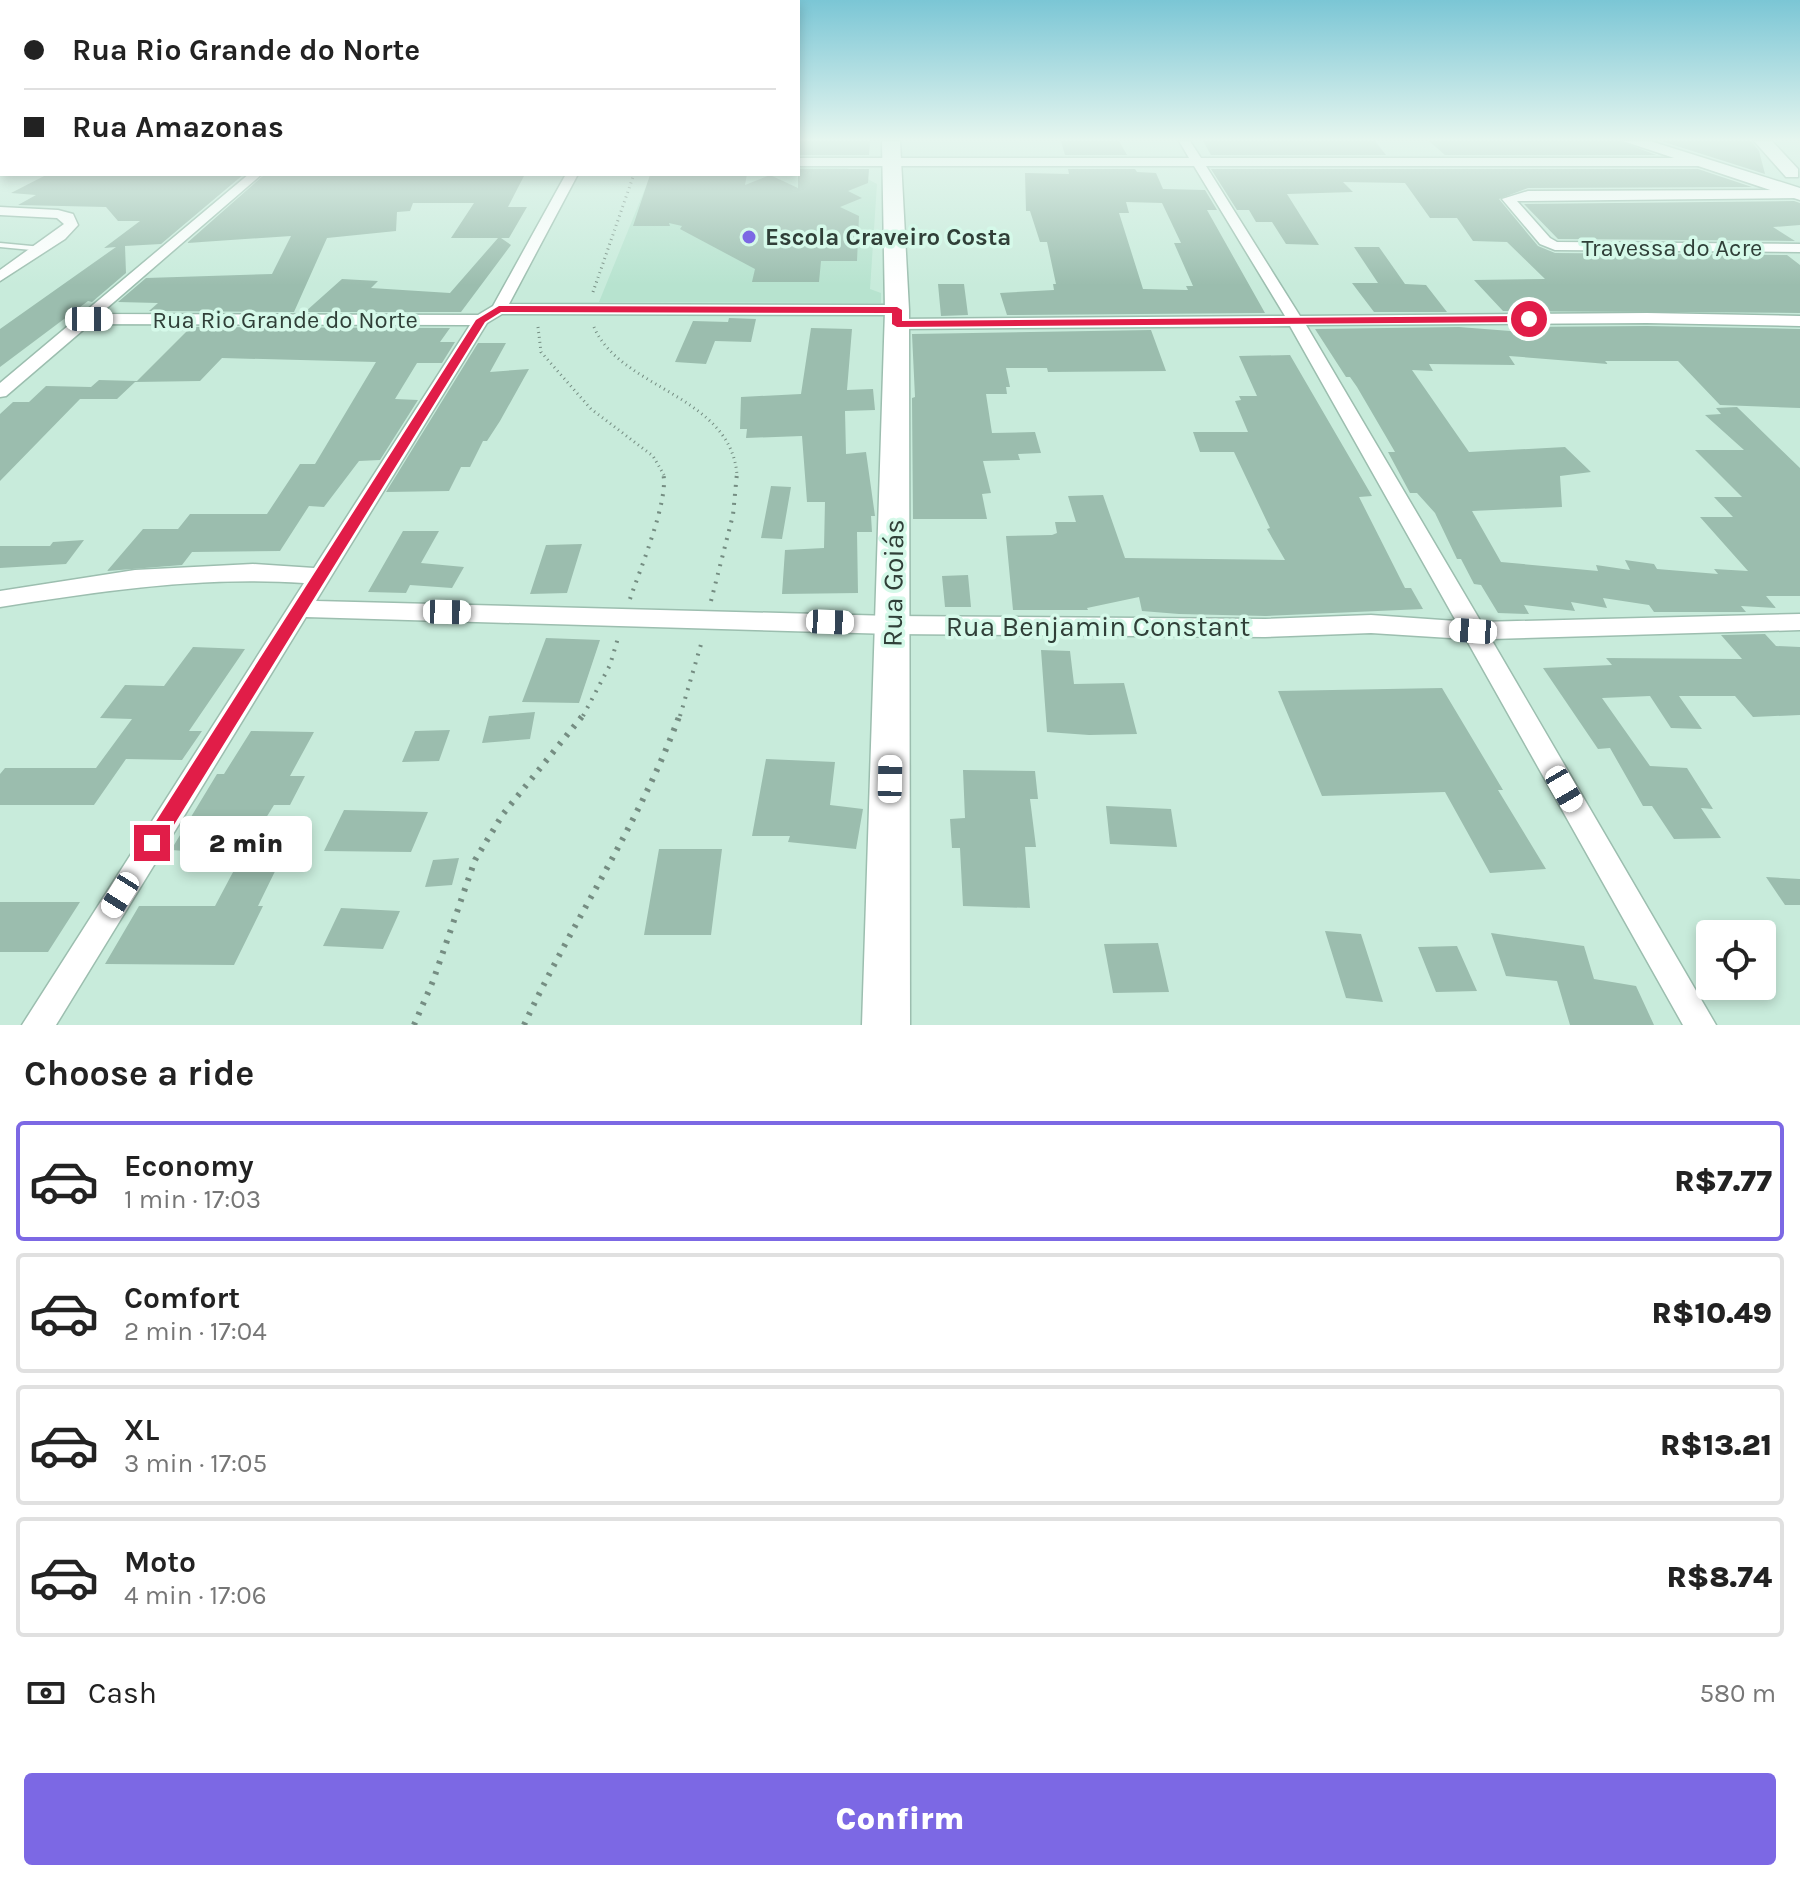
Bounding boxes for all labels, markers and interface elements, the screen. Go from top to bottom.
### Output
text: Rua Rio Grande do Norte [72,32,420,68]
text: Rua Amazonas [72,109,284,145]
place label: Escola Craveiro Costa [765,223,1011,251]
marker: Escola Craveiro Costa [740,228,758,246]
street label: Travessa do Acre [1582,234,1762,262]
route start [1511,301,1547,337]
street label: Rua Rio Grande do Norte [152,306,418,334]
car [65,307,113,331]
street label: Rua Goiás [875,519,911,647]
car [423,600,471,624]
car [806,609,854,635]
street label: Rua Benjamin Constant [946,610,1250,643]
car [1448,617,1498,645]
car [878,755,902,803]
car [1542,762,1586,816]
callout: 2 min [180,815,312,871]
route end [134,825,170,861]
text: 2 min [209,828,283,859]
car [97,868,143,922]
map controls [1696,920,1776,1000]
button: locate [1696,920,1776,1000]
text: Choose a ride [24,1052,254,1094]
icon: car [28,1145,100,1217]
text: Economy [124,1148,254,1184]
text: R$7.77 [1674,1163,1772,1199]
text: 1 min · 17:03 [124,1184,261,1215]
icon: car [28,1277,100,1349]
text: Comfort [124,1280,240,1316]
text: R$10.49 [1652,1295,1772,1331]
text: 2 min · 17:04 [124,1316,267,1347]
icon: car [28,1409,100,1481]
text: XL [124,1412,159,1448]
text: R$13.21 [1660,1427,1772,1463]
text: 3 min · 17:05 [124,1448,267,1479]
icon: car [28,1541,100,1613]
text: Moto [124,1544,196,1580]
text: R$8.74 [1666,1559,1772,1595]
text: 4 min · 17:06 [124,1580,267,1611]
icon: cash [24,1671,68,1715]
text: Cash [88,1675,157,1711]
text: 580 m [1699,1678,1776,1709]
button: Confirm [24,1773,1776,1865]

